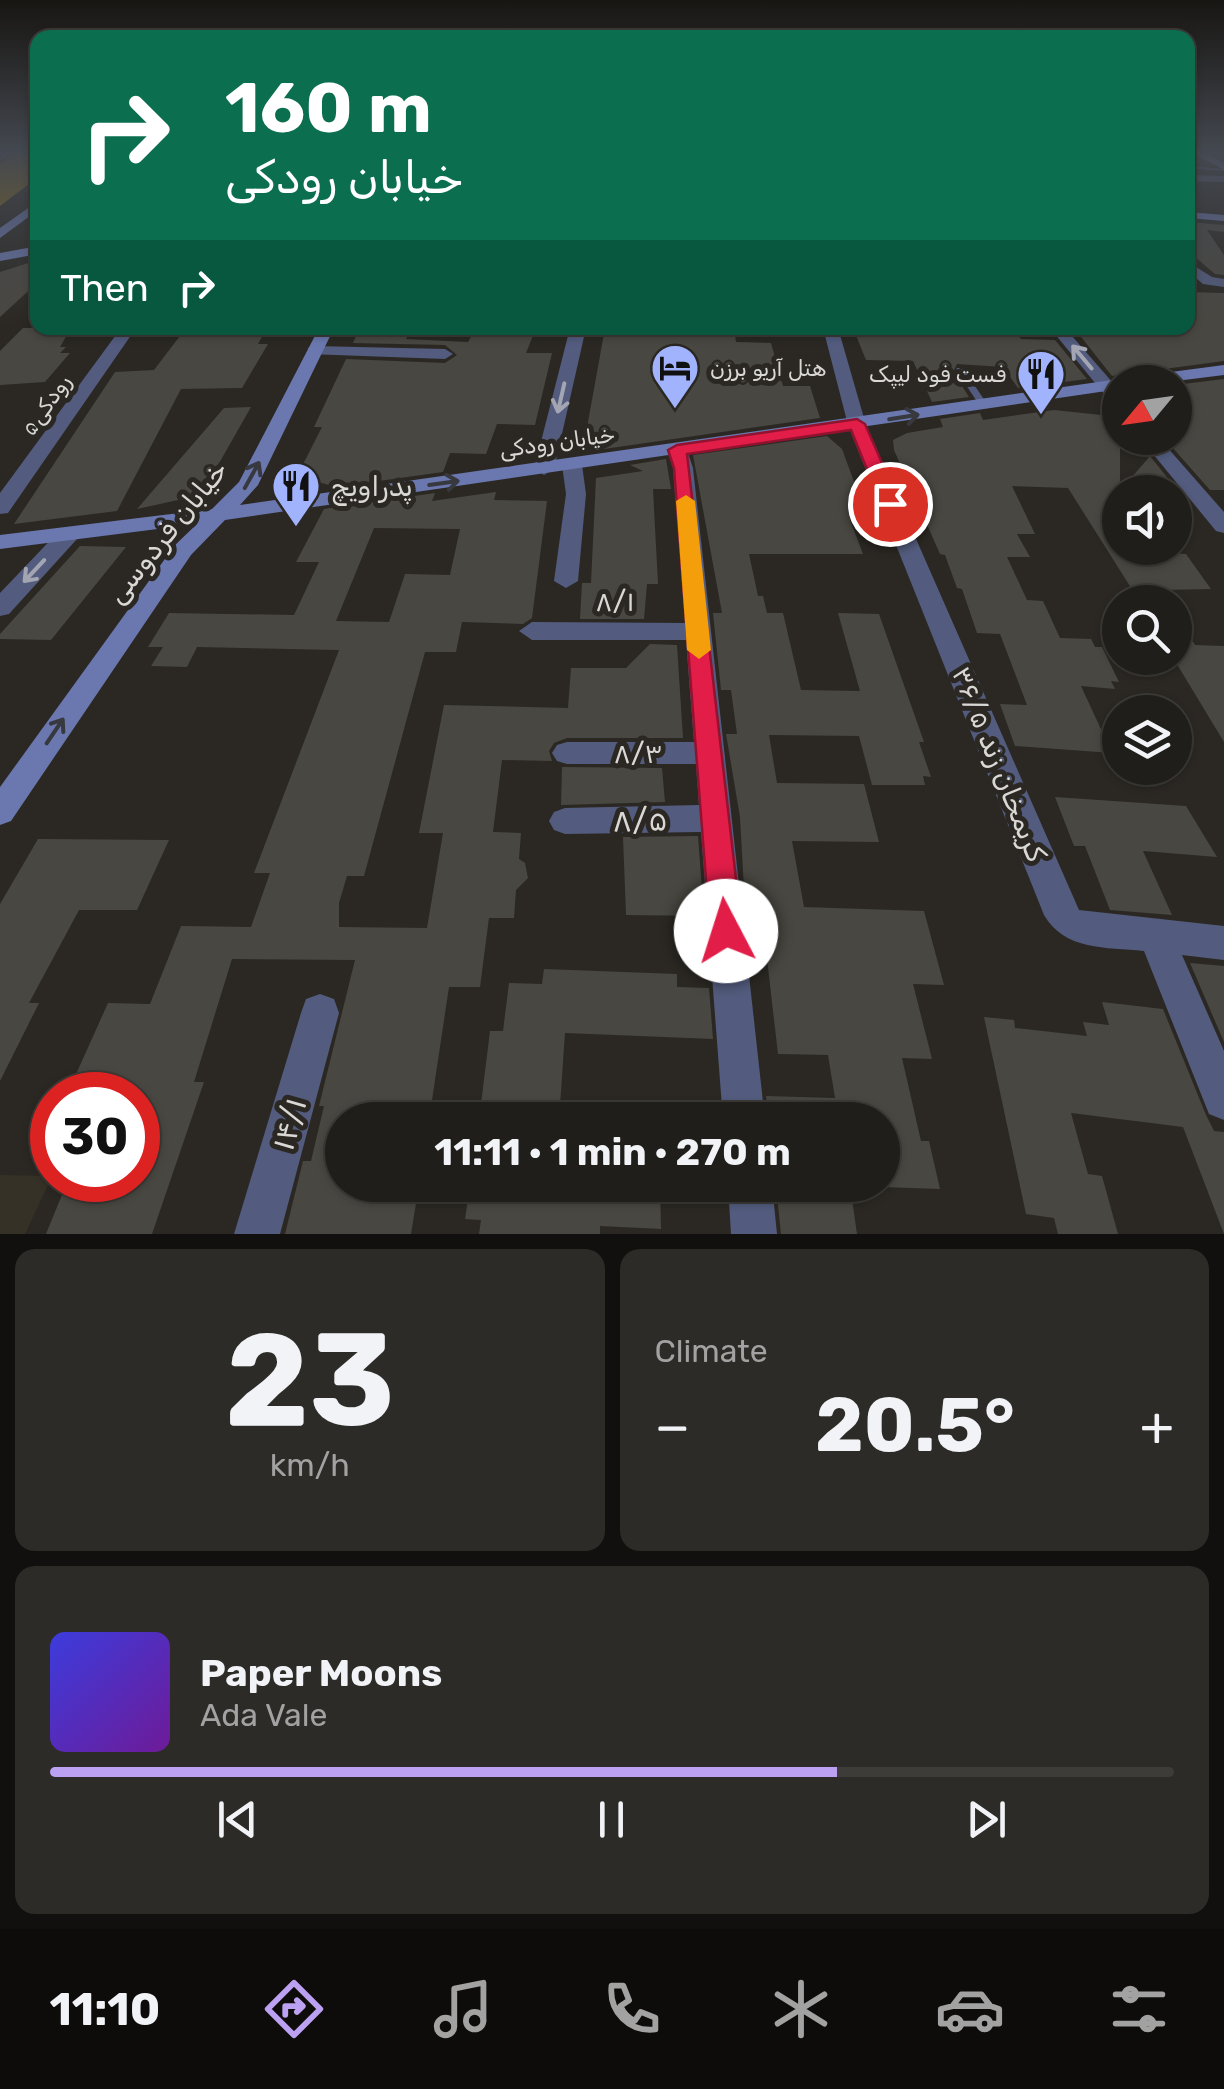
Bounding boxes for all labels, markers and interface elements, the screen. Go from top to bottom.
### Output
text: 160 m [225,67,432,150]
icon: right [60,70,190,200]
text: خیابان رودکی [225,151,463,204]
icon: right [169,260,224,315]
text: Then [60,265,149,311]
hotel icon: هتل آریو برزن [649,342,701,410]
one-way arrow [1071,344,1093,370]
restaurant icon: فست فود لیپک [1015,348,1067,416]
place label: هتل آریو برزن [710,355,826,382]
place label: فست فود لیپک [869,361,1006,389]
north arrow [1102,365,1192,455]
map controls [1102,365,1192,785]
street label: رودکی۵ [15,369,77,441]
one-way arrow [551,381,569,413]
one-way arrow [887,407,920,426]
street label: خیابان رودکی [497,421,617,463]
street label: خیابان فردوسی [99,454,235,610]
one-way arrow [243,460,263,490]
restaurant icon: پدراویچ [270,460,322,528]
pin [848,462,933,547]
place label: پدراویچ [331,470,413,506]
one-way arrow [427,473,459,491]
button: sound [1102,475,1192,565]
icon: arrive [863,477,918,532]
one-way arrow [23,558,46,583]
street label: ۸/۱ [595,585,635,618]
button: search [1102,585,1192,675]
street label: کریمخان زند ۳۶/۵ [945,662,1053,867]
button: layers [1102,695,1192,785]
one-way arrow [44,718,65,746]
street label: ۸/۳ [613,737,663,770]
street label: ۸/۵ [612,801,668,839]
position arrow [674,879,778,983]
speed limit sign: 30 [30,1072,160,1202]
street label: ۱۴/۱ [263,1093,315,1155]
text: 11:11 · 1 min · 270 m [434,1129,791,1175]
text: 23 [225,1303,395,1458]
text: Climate [655,1332,768,1370]
text: 20.5° [815,1381,1015,1470]
text: − [655,1394,690,1459]
text: + [1140,1394,1174,1459]
text: km/h [270,1446,350,1484]
text: Paper Moons [200,1650,442,1696]
text: Ada Vale [200,1696,327,1734]
icon: previous [210,1792,265,1847]
icon: pause [584,1792,639,1847]
icon: next [959,1792,1014,1847]
icon: directions [259,1974,329,2044]
icon: music [428,1974,498,2044]
icon: phone [597,1974,667,2044]
icon: climate [766,1974,836,2044]
icon: car [935,1974,1005,2044]
icon: filters [1104,1974,1174,2044]
text: 11:10 [50,1983,160,2036]

